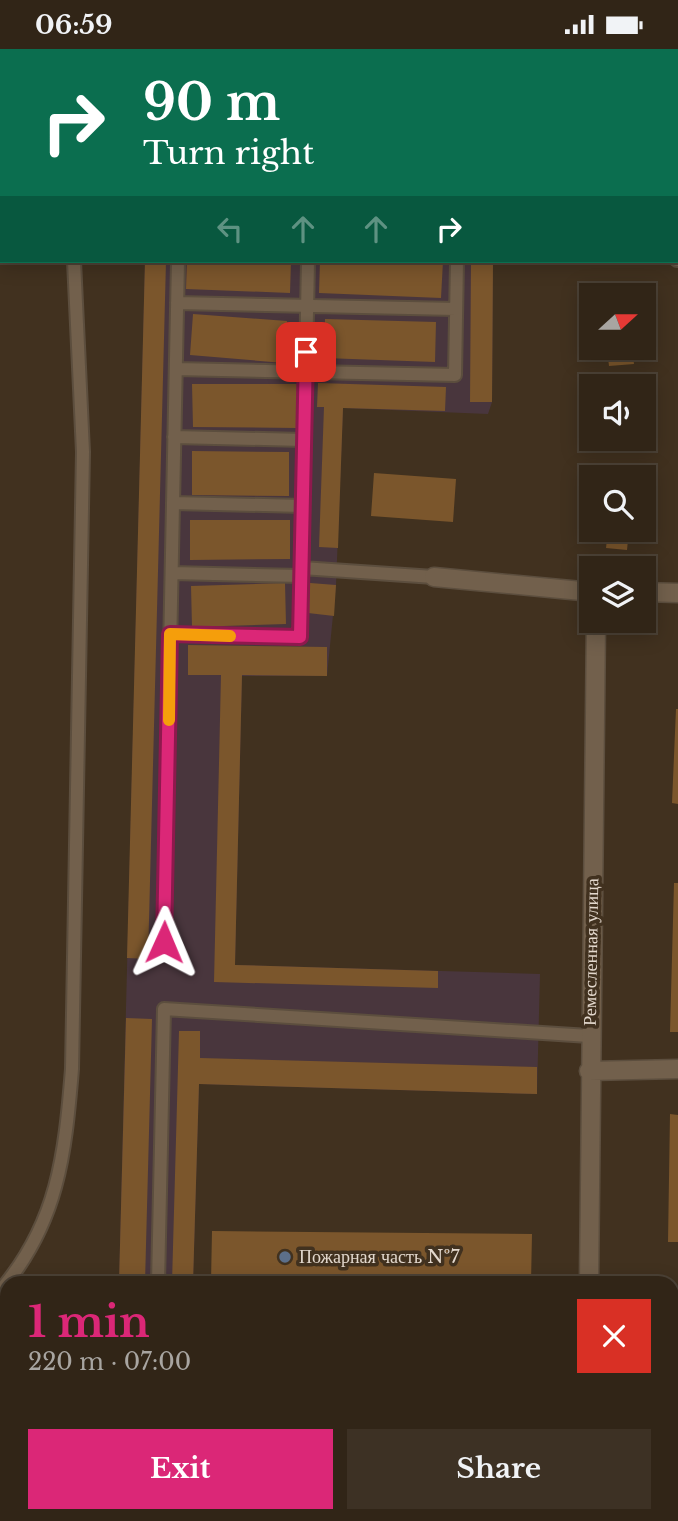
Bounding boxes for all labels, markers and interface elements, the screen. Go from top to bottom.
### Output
text: 06:59 [35,9,113,41]
text: 90 m [143,72,280,133]
icon: right [28,77,119,168]
text: Turn right [143,133,314,173]
icon: left [211,210,249,248]
icon: ahead [284,210,322,248]
icon: ahead [357,210,395,248]
icon: right [430,210,468,248]
north arrow [579,283,656,361]
map controls [579,283,656,633]
pin [276,322,336,382]
icon: arrive [287,333,325,371]
button: sound [579,374,656,451]
button: search [579,465,656,542]
button: layers [579,556,656,633]
street label: Ремесленная улица [579,878,603,1026]
position arrow [127,905,201,979]
place label: Пожарная часть №7 [299,1246,460,1268]
marker: Пожарная часть №7 [277,1249,293,1265]
text: 1 min [28,1296,150,1348]
button: close [577,1299,651,1373]
text: 220 m · 07:00 [28,1348,191,1376]
button: Exit [28,1429,333,1509]
button: Share [347,1429,651,1509]

